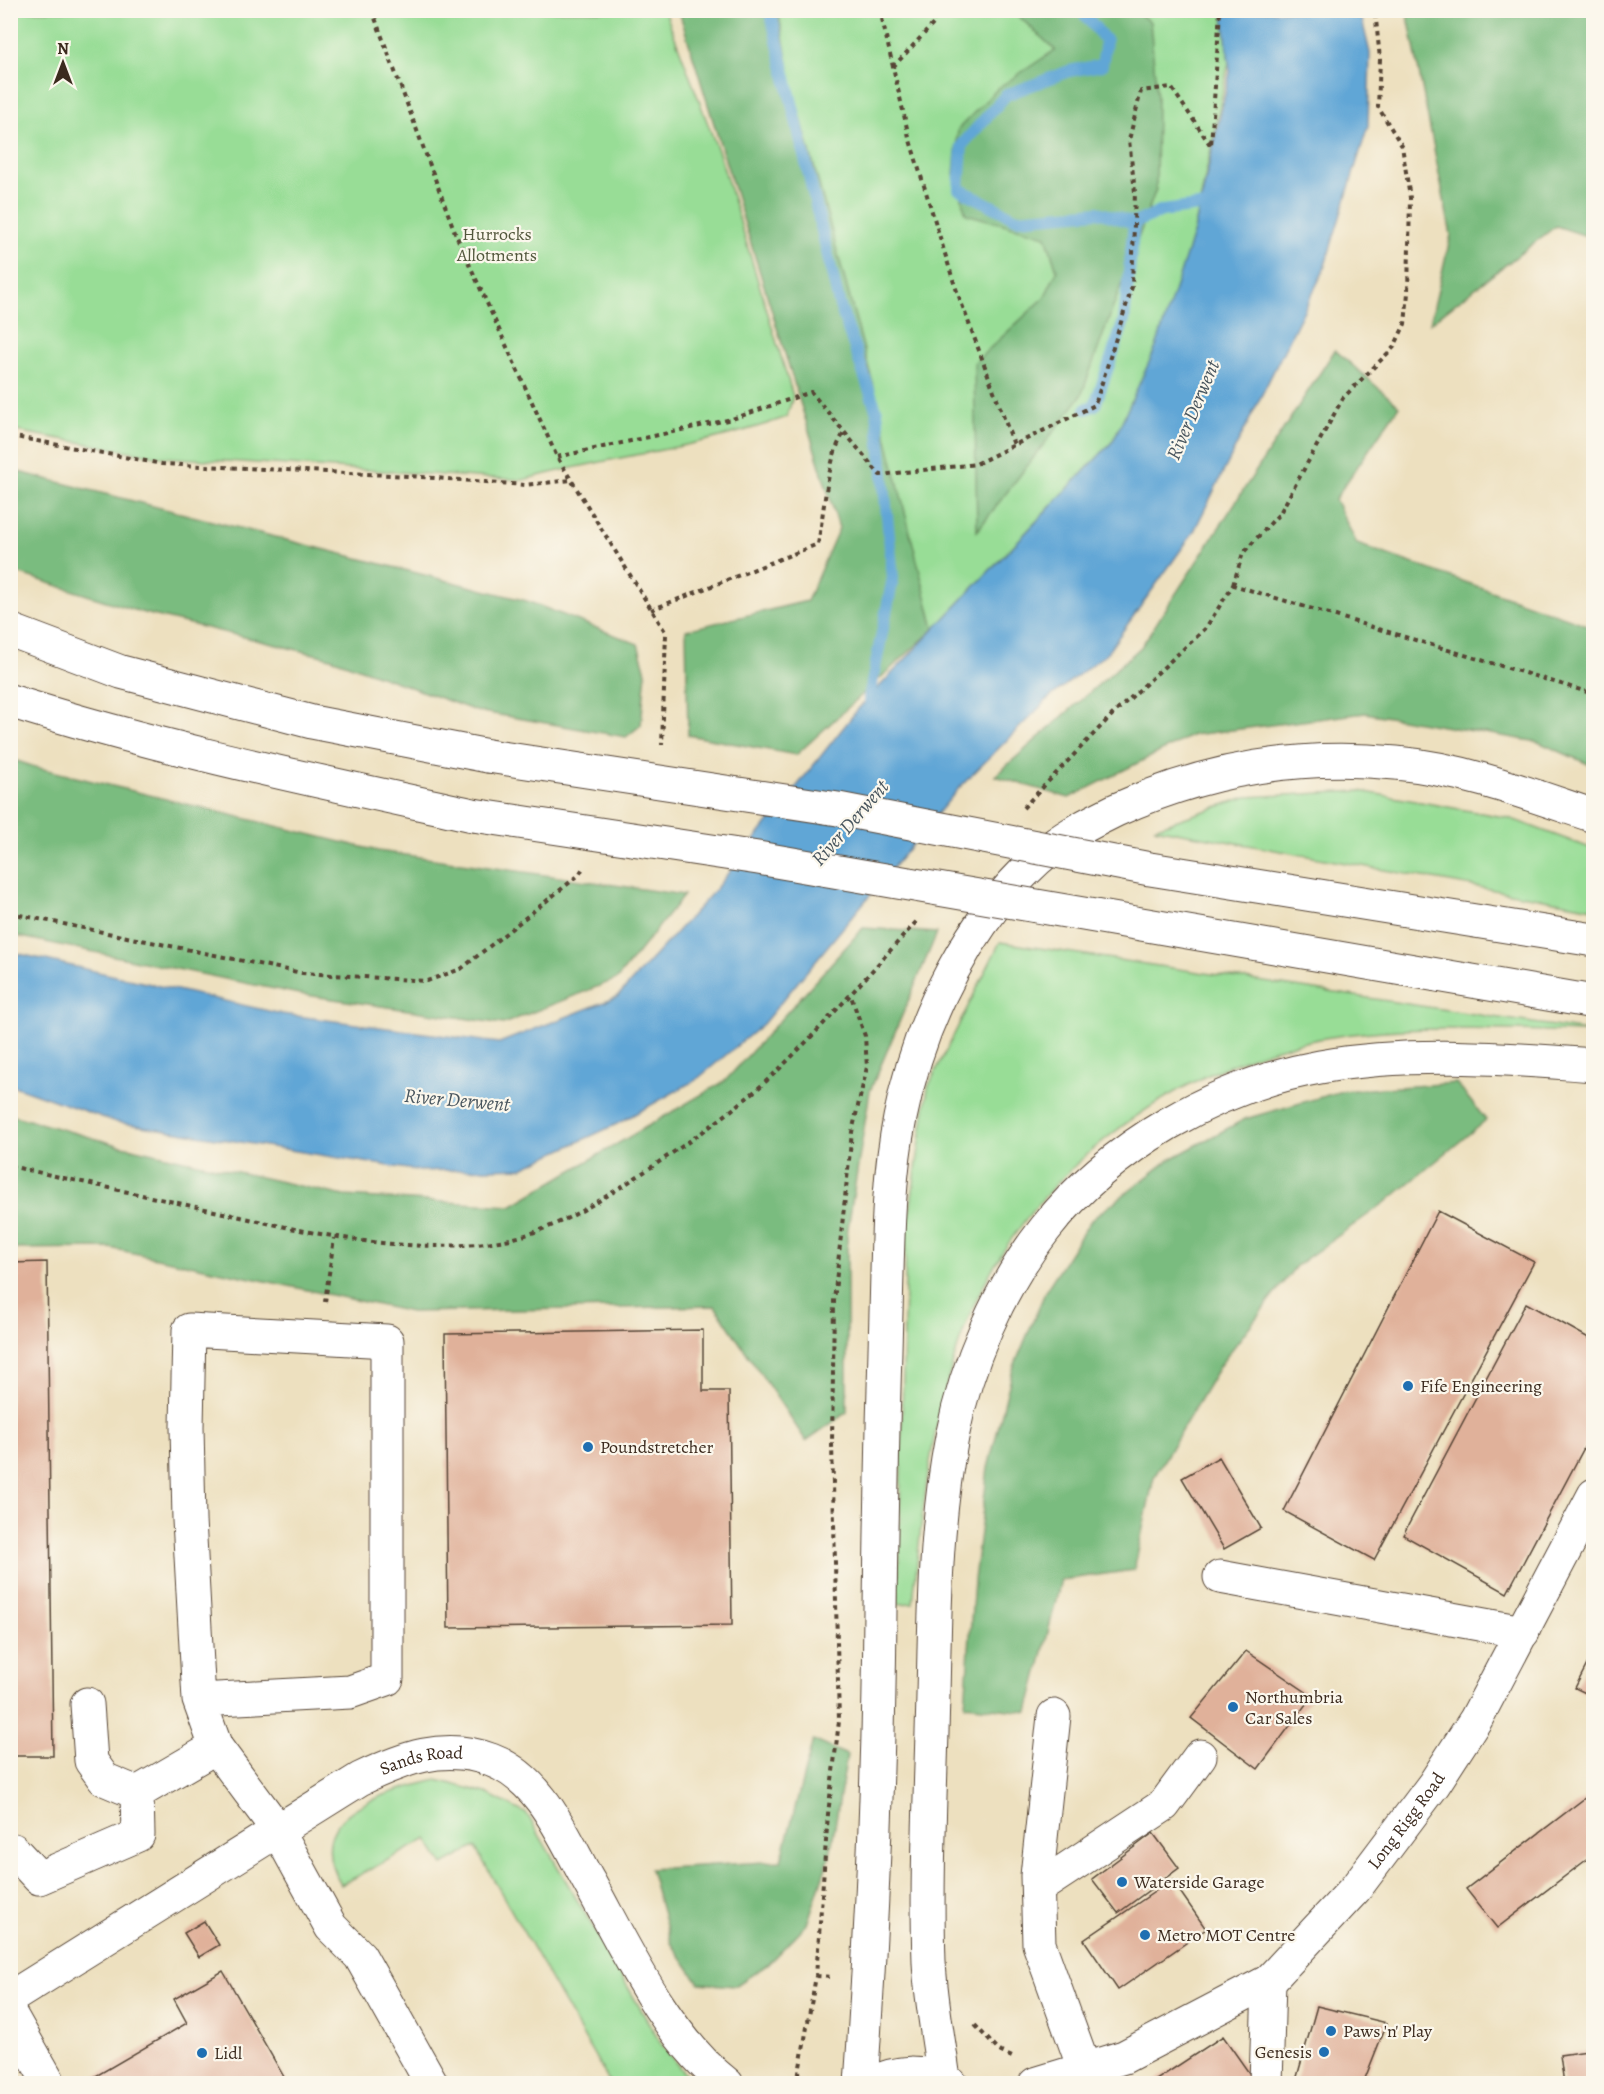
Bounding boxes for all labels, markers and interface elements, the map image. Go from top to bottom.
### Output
north arrow [33,33,93,93]
text: N [57,38,69,60]
park label: Hurrocks Allotments [456,222,537,267]
water label: River Derwent [1160,355,1227,464]
water label: River Derwent [805,773,896,872]
water label: River Derwent [403,1082,512,1118]
place label: Fife Engineering [1420,1374,1542,1398]
marker: Fife Engineering [1401,1379,1415,1393]
place label: Poundstretcher [600,1435,714,1459]
marker: Poundstretcher [581,1440,595,1454]
place label: Northumbria Car Sales [1245,1685,1344,1730]
marker: Northumbria Car Sales [1226,1700,1240,1714]
street label: Sands Road [376,1740,464,1781]
street label: Long Rigg Road [1362,1767,1451,1874]
place label: Waterside Garage [1133,1870,1265,1894]
marker: Waterside Garage [1115,1875,1129,1889]
place label: Metro MOT Centre [1157,1923,1295,1947]
marker: Metro MOT Centre [1138,1928,1152,1942]
place label: Paws 'n' Play [1343,2019,1433,2043]
marker: Paws 'n' Play [1324,2024,1338,2038]
place label: Genesis [1255,2040,1312,2064]
place label: Lidl [214,2041,243,2065]
marker: Genesis [1317,2045,1331,2059]
marker: Lidl [195,2046,209,2060]

